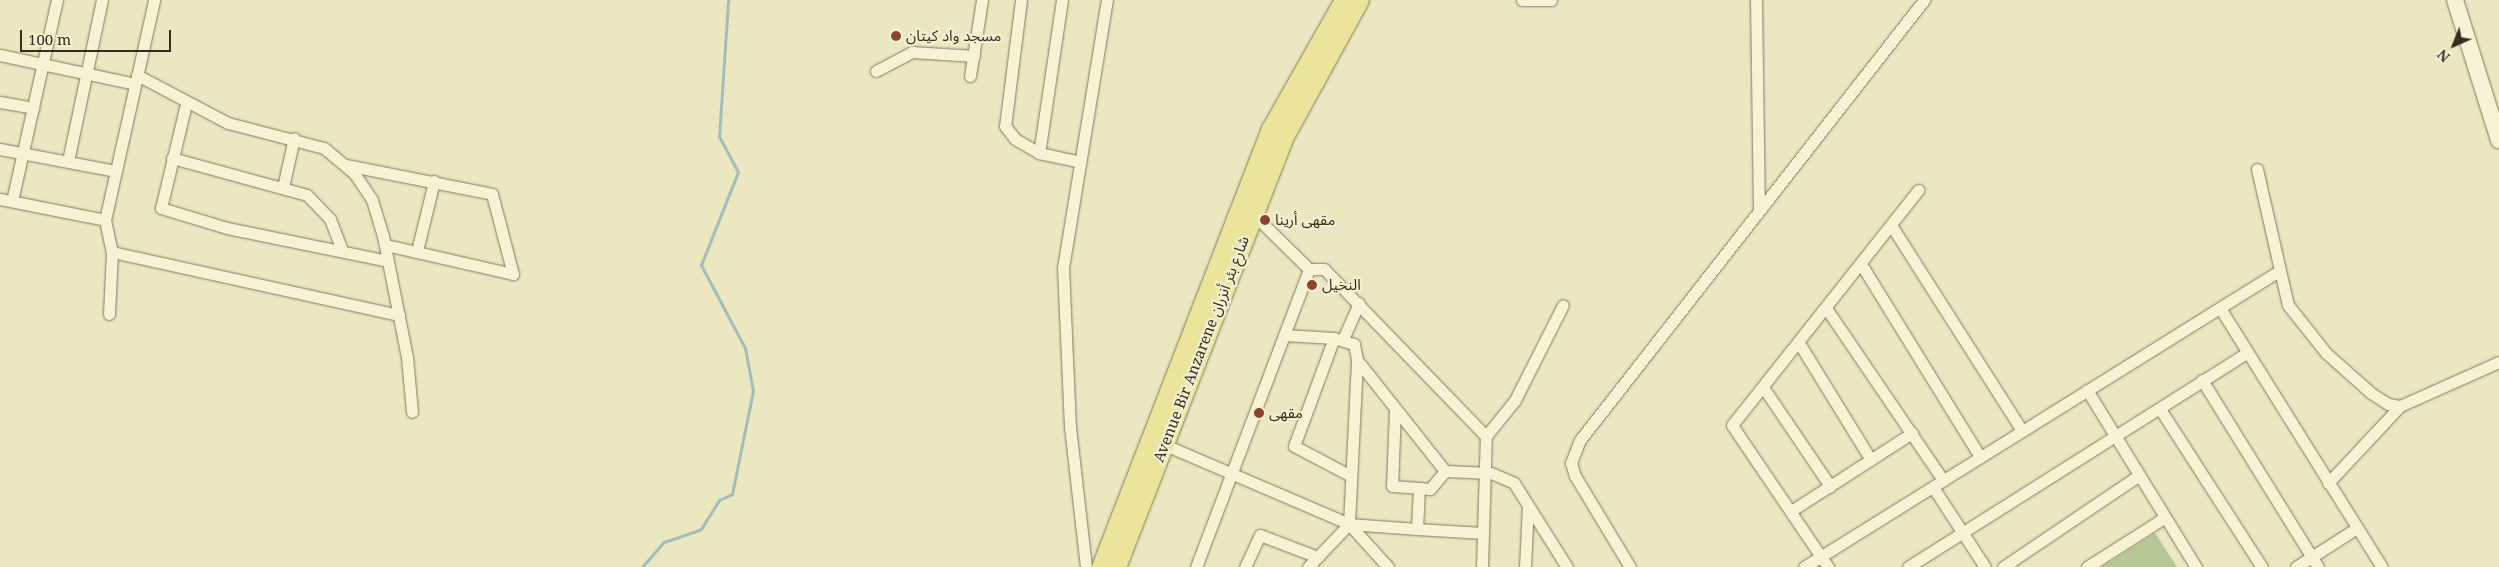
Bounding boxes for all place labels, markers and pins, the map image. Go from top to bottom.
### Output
place label: مسجد واد كيتان [906,27,1001,45]
marker: مسجد واد كيتان [890,30,902,42]
place label: مقهى أرينا [1275,211,1335,229]
marker: مقهى أرينا [1259,214,1271,226]
place label: النخيل [1322,276,1361,294]
marker: النخيل [1306,279,1318,291]
place label: مقهى [1269,404,1303,422]
marker: مقهى [1253,407,1265,419]

